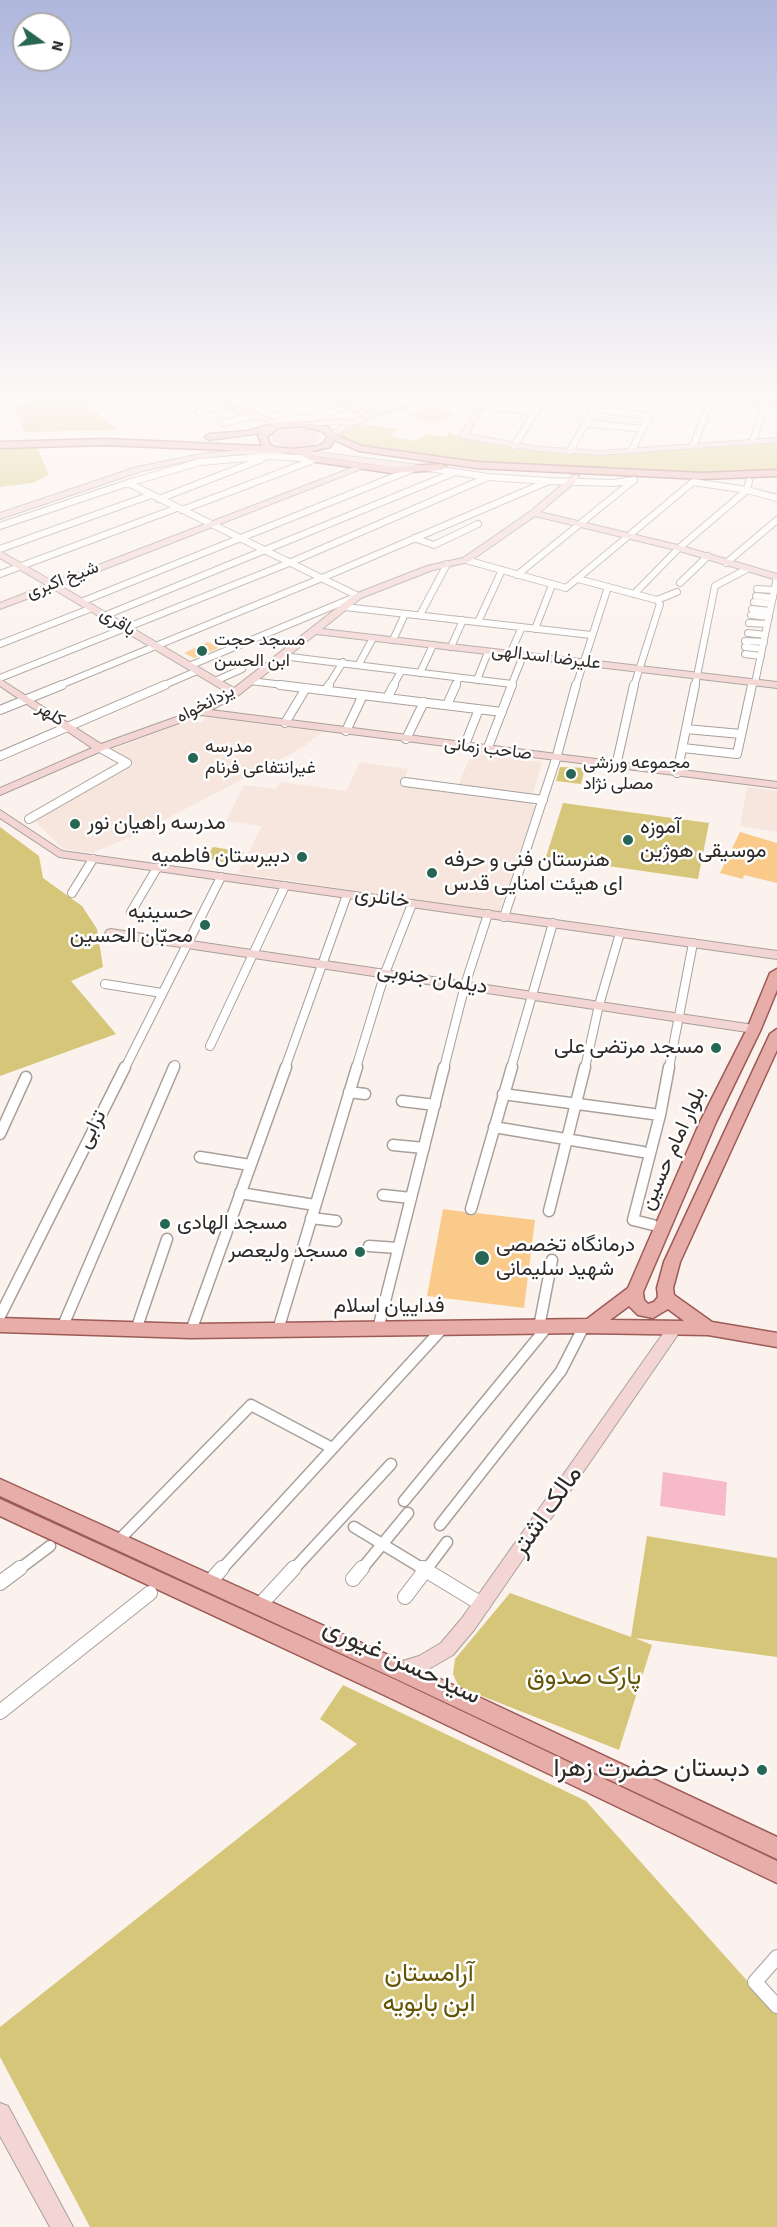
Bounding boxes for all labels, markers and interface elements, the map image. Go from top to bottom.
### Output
north arrow [12,12,72,72]
text: N [46,38,69,54]
street label: شیخ اکبری [24,557,102,605]
street label: باقری [95,604,139,642]
place label: مسجد حجت ابن الحسن [214,630,305,672]
street label: علیرضا اسدالهی [490,641,602,675]
marker: مسجد حجت ابن الحسن [195,644,209,658]
street label: یزدانخواه [173,681,239,729]
street label: کلهر [32,698,68,732]
street label: صاحب زمانی [443,734,533,766]
place label: مدرسه غیرانتفاعی فرنام [205,737,316,780]
marker: مدرسه غیرانتفاعی فرنام [186,751,200,765]
place label: مجموعه ورزشی مصلی نژاد [583,753,690,795]
marker: مجموعه ورزشی مصلی نژاد [564,767,578,781]
place label: مدرسه راهیان نور [87,811,226,837]
place label: آموزه موسیقی هوژین [640,815,767,865]
marker: مدرسه راهیان نور [68,817,82,831]
marker: آموزه موسیقی هوژین [621,833,635,847]
place label: دبیرستان فاطمیه [151,844,290,870]
place label: هنرستان فنی و حرفه ای هیئت امنایی قدس [444,848,623,898]
marker: دبیرستان فاطمیه [295,850,309,864]
marker: هنرستان فنی و حرفه ای هیئت امنایی قدس [425,866,439,880]
street label: خانلری [353,883,411,915]
place label: حسینیه محبّان الحسین [70,900,193,950]
marker: حسینیه محبّان الحسین [198,918,212,932]
street label: دیلمان جنوبی [375,959,489,1001]
place label: مسجد مرتضی علی [554,1035,704,1061]
marker: مسجد مرتضی علی [709,1041,723,1055]
street label: بلوار امام حسین [636,1084,712,1214]
street label: ترابی [73,1107,113,1153]
place label: مسجد الهادی [177,1211,287,1237]
marker: مسجد الهادی [158,1217,172,1231]
place label: درمانگاه تخصصی شهید سلیمانی [496,1233,635,1283]
place label: مسجد ولیعصر [228,1239,348,1265]
marker: مسجد ولیعصر [353,1245,367,1259]
marker: درمانگاه تخصصی شهید سلیمانی [473,1249,491,1267]
street label: فداییان اسلام [334,1294,444,1320]
street label: مالک اشتر [505,1461,591,1563]
street label: سیدحسن غیوری [317,1613,485,1713]
park label: پارک صدوق [527,1662,641,1694]
place label: دبستان حضرت زهرا [553,1754,750,1786]
marker: دبستان حضرت زهرا [755,1763,769,1777]
park label: آرامستان ابن بابویه [383,1959,475,2020]

